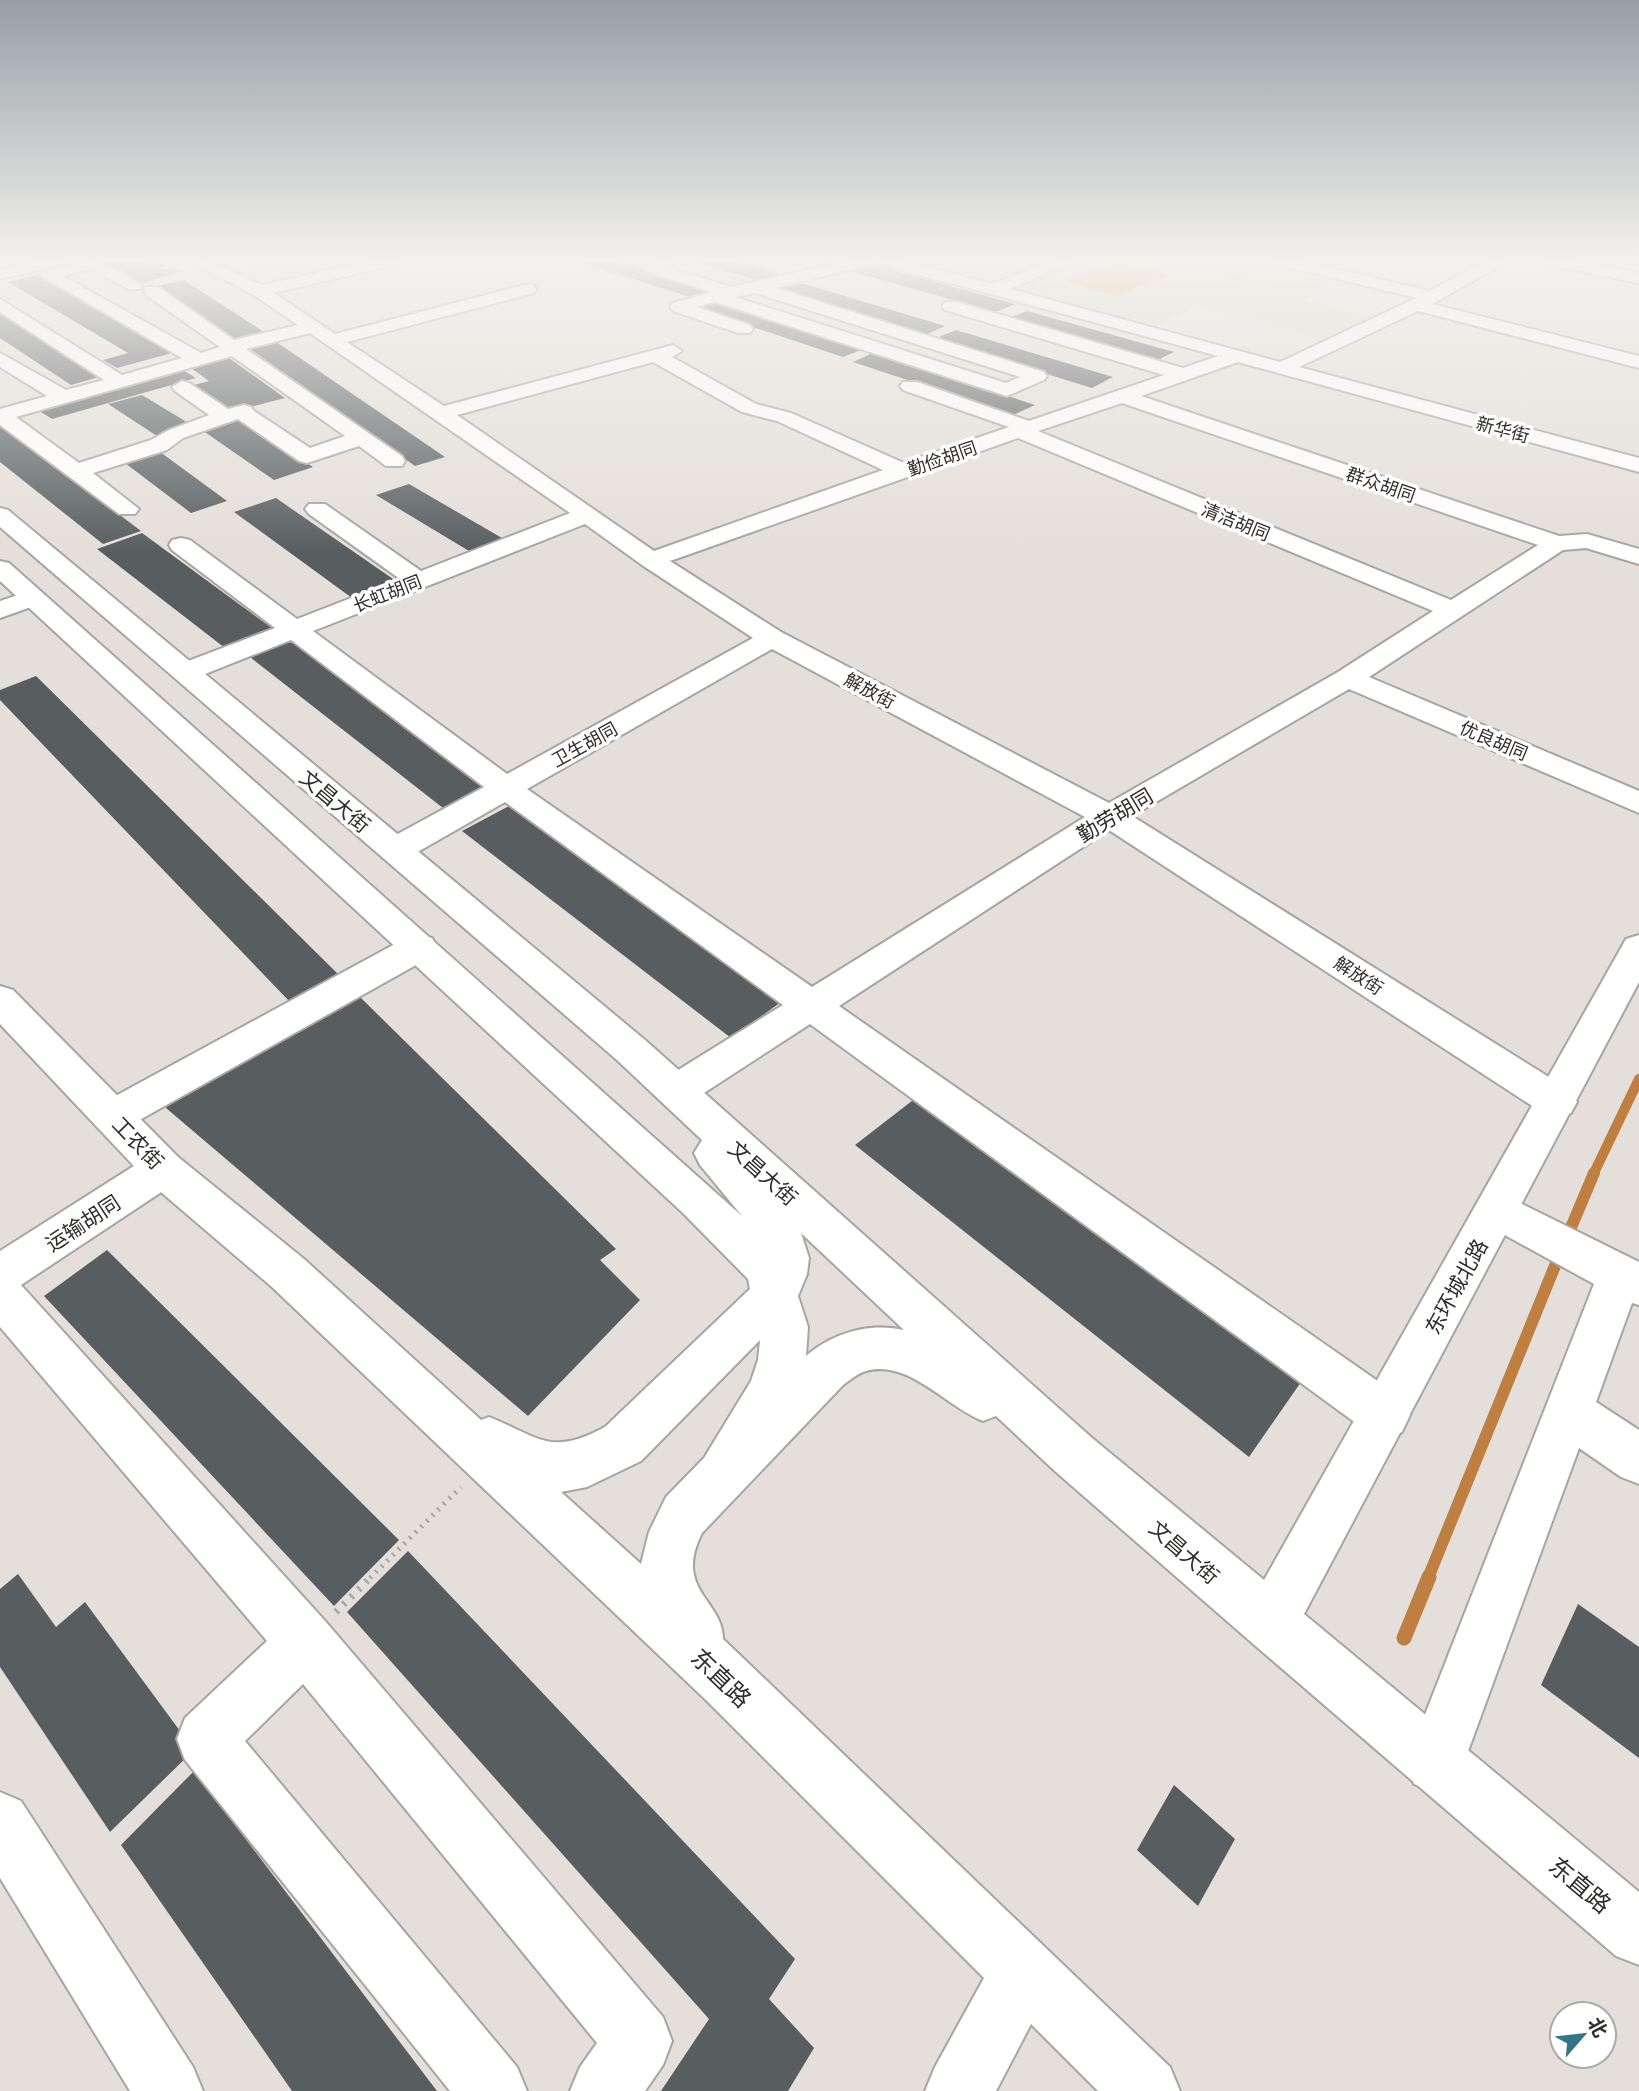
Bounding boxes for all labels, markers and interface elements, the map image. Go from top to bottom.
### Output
street label: 新华街 [1474,410,1532,448]
street label: 勤俭胡同 [904,435,980,481]
street label: 群众胡同 [1343,461,1419,507]
street label: 清洁胡同 [1198,496,1274,546]
street label: 长虹胡同 [349,569,425,617]
street label: 解放街 [841,667,899,713]
street label: 优良胡同 [1456,715,1532,765]
street label: 卫生胡同 [547,716,621,772]
street label: 文昌大街 [295,762,377,838]
street label: 勤劳胡同 [1071,780,1157,848]
street label: 解放街 [1330,950,1388,1000]
street label: 工农街 [107,1110,171,1174]
street label: 文昌大街 [723,1133,805,1211]
street label: 运输胡同 [39,1187,125,1257]
street label: 东环城北路 [1417,1233,1493,1339]
street label: 文昌大街 [1144,1513,1226,1589]
street label: 东直路 [685,1640,759,1714]
street label: 东直路 [1543,1849,1619,1919]
north arrow [1548,2000,1618,2070]
text: 北 [1583,2012,1615,2041]

